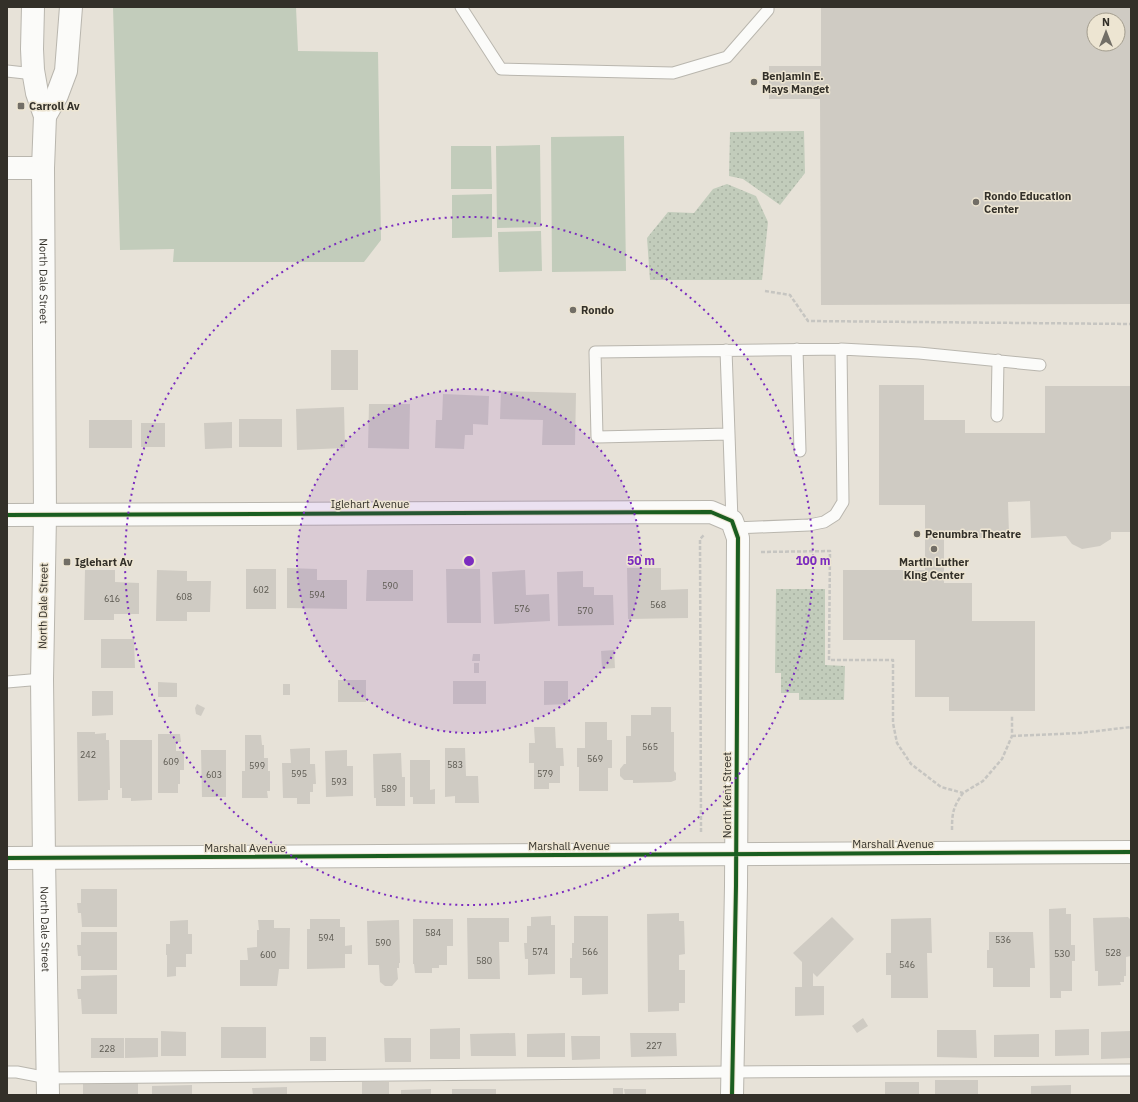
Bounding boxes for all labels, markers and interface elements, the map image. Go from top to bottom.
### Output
north arrow [1086,12,1126,52]
text: N [1102,15,1110,29]
place label: Benjamin E. Mays Manget [762,69,829,96]
marker: Benjamin E. Mays Manget [749,77,759,87]
place label: Carroll Av [29,99,80,113]
marker: Carroll Av [16,101,26,111]
place label: Rondo Education Center [984,189,1071,216]
marker: Rondo Education Center [971,197,981,207]
street label: North Dale Street [36,238,51,324]
place label: Rondo [581,303,614,317]
marker: Rondo [568,305,578,315]
street label: Iglehart Avenue [331,497,409,511]
place label: Penumbra Theatre [925,527,1021,541]
marker: Penumbra Theatre [912,529,922,539]
marker: Martin Luther King Center [929,544,939,554]
text: 50 m [627,553,655,568]
text: 100 m [795,553,831,568]
centre of rings [462,554,476,568]
place label: Iglehart Av [75,555,133,569]
place label: Martin Luther King Center [899,555,970,582]
marker: Iglehart Av [62,557,72,567]
street label: North Dale Street [35,563,51,649]
house number: 590 [382,580,398,591]
house number: 602 [253,584,269,595]
house number: 594 [309,589,325,600]
house number: 608 [176,591,192,602]
house number: 616 [104,593,120,604]
house number: 568 [650,599,666,610]
house number: 576 [514,603,530,614]
house number: 570 [577,605,593,616]
house number: 565 [642,741,658,752]
house number: 242 [80,749,96,760]
street label: North Kent Street [720,752,734,838]
house number: 569 [587,753,603,764]
house number: 609 [163,756,179,767]
house number: 583 [447,759,463,770]
house number: 599 [249,760,265,771]
house number: 595 [291,768,307,779]
house number: 579 [537,768,553,779]
house number: 603 [206,769,222,780]
house number: 593 [331,776,347,787]
house number: 589 [381,783,397,794]
street label: Marshall Avenue [852,837,934,851]
street label: Marshall Avenue [528,839,610,853]
street label: Marshall Avenue [204,841,286,855]
street label: North Dale Street [37,886,53,972]
house number: 584 [425,927,441,938]
house number: 594 [318,932,334,943]
house number: 536 [995,934,1011,945]
house number: 590 [375,937,391,948]
house number: 574 [532,946,548,957]
house number: 566 [582,946,598,957]
house number: 528 [1105,947,1121,958]
house number: 530 [1054,948,1070,959]
house number: 600 [260,949,276,960]
house number: 580 [476,955,492,966]
house number: 546 [899,959,915,970]
house number: 227 [646,1040,662,1051]
house number: 228 [99,1043,115,1054]

